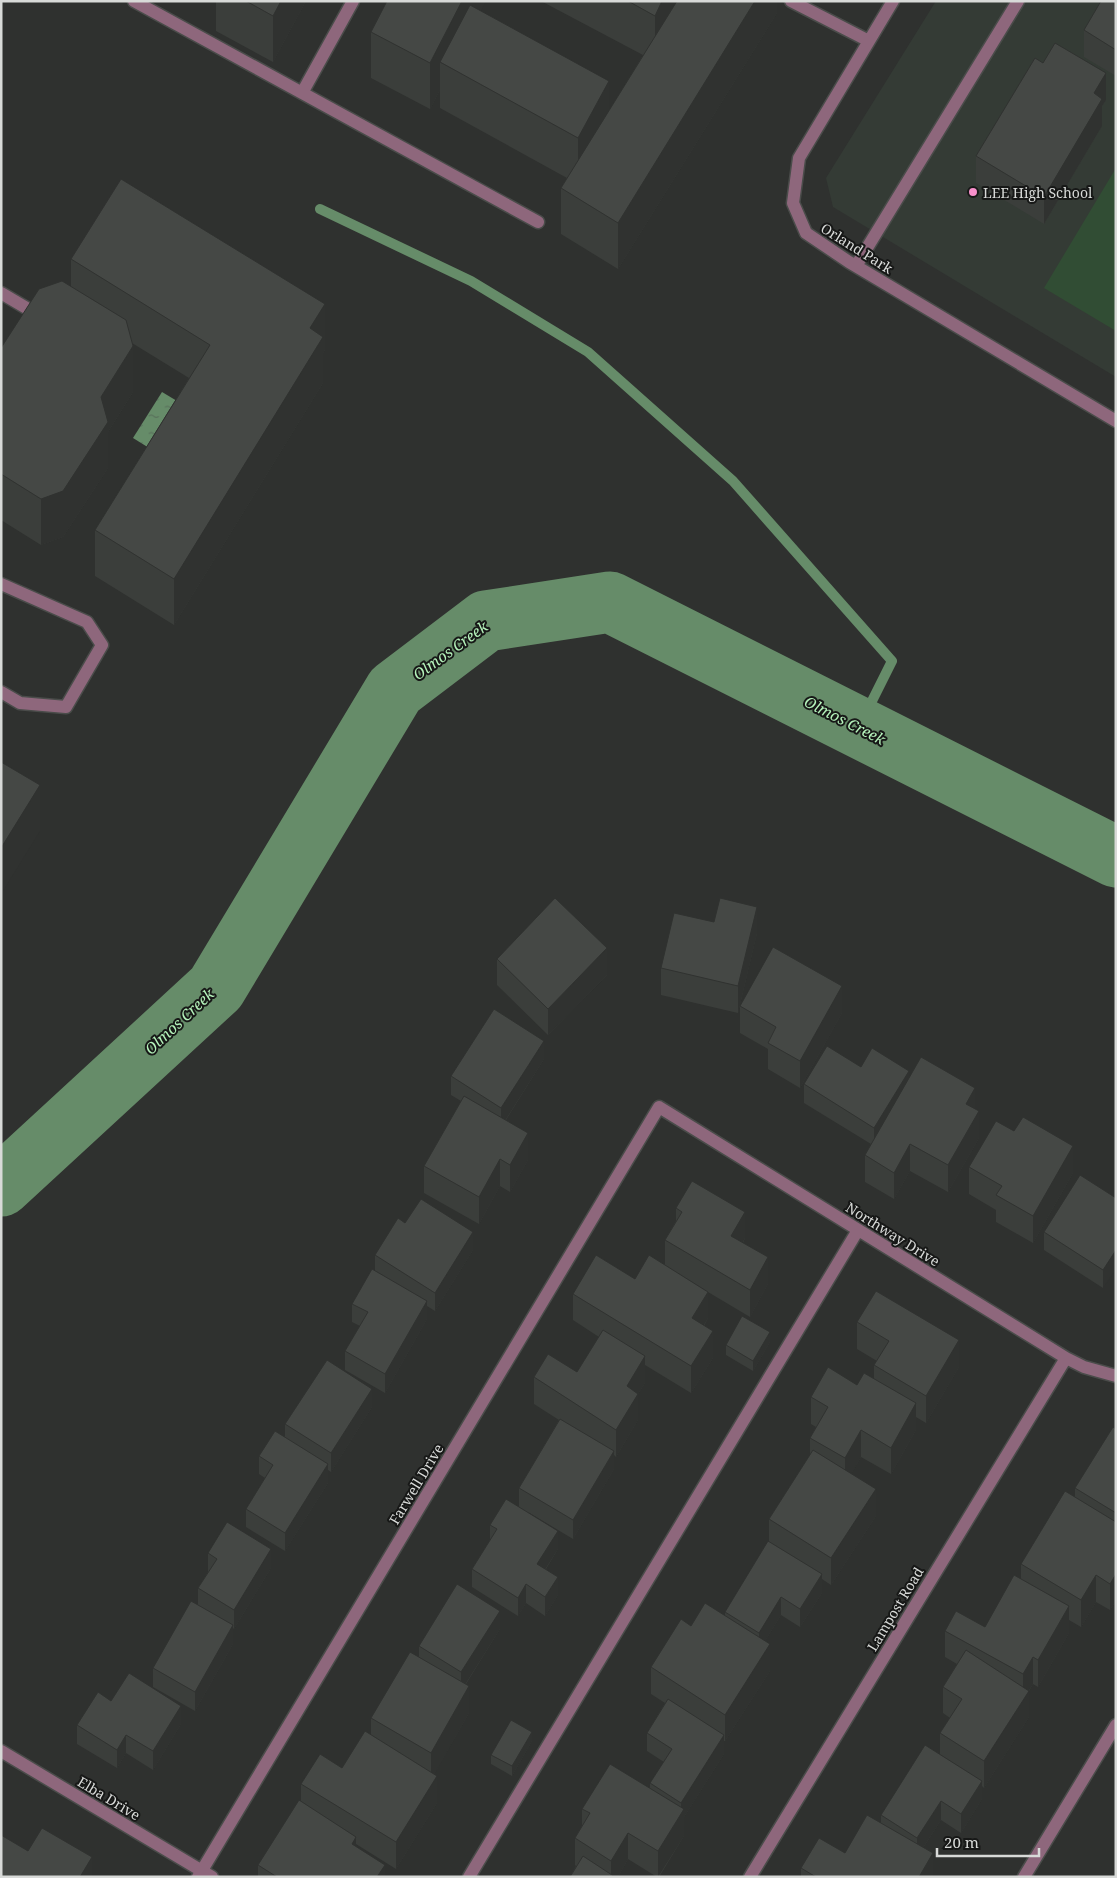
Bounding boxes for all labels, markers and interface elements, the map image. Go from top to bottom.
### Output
place label: LEE High School [983,183,1093,202]
marker: LEE High School [967,186,979,198]
street label: Orland Park [817,218,897,278]
water label: Olmos Creek [409,616,492,684]
water label: Olmos Creek [801,691,889,749]
water label: Olmos Creek [140,983,218,1058]
street label: Northway Drive [842,1198,944,1270]
street label: Farwell Drive [384,1440,448,1528]
street label: Lampost Road [862,1563,928,1655]
street label: Elba Drive [74,1772,144,1824]
scale bar [937,1826,1040,1858]
text: 20 m [944,1832,979,1852]

